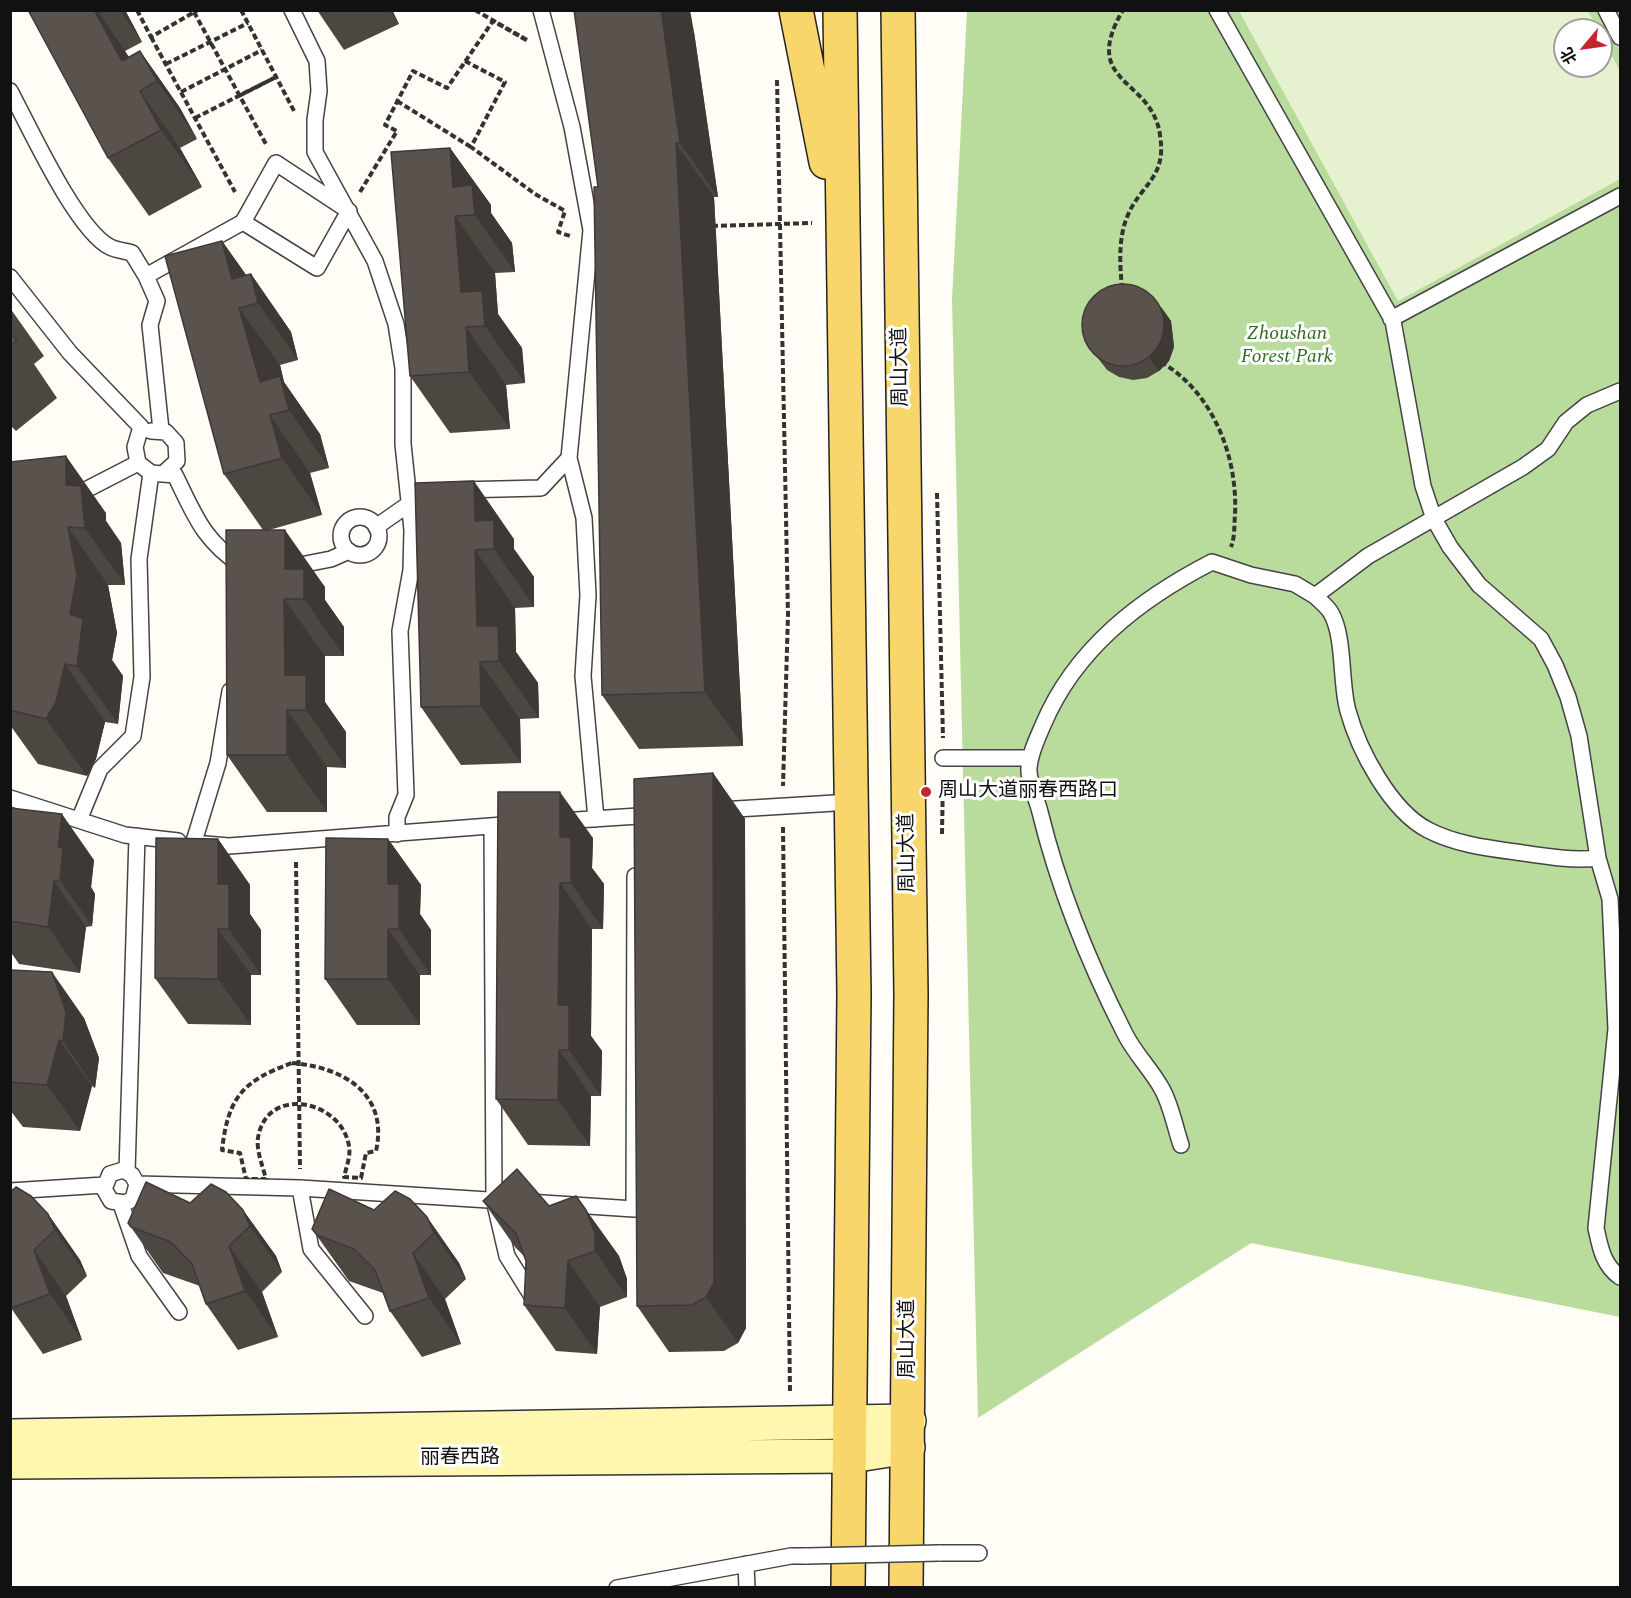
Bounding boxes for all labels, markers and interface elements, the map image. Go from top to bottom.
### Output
north arrow [1553,18,1613,78]
text: 北 [1555,43,1583,69]
park label: Zhoushan Forest Park [1241,323,1333,370]
street label: 周山大道 [889,327,915,407]
place label: 周山大道丽春西路口 [938,780,1118,804]
marker: 周山大道丽春西路口 [919,785,933,799]
street label: 周山大道 [896,813,922,893]
street label: 周山大道 [897,1299,921,1379]
street label: 丽春西路 [420,1447,500,1471]

